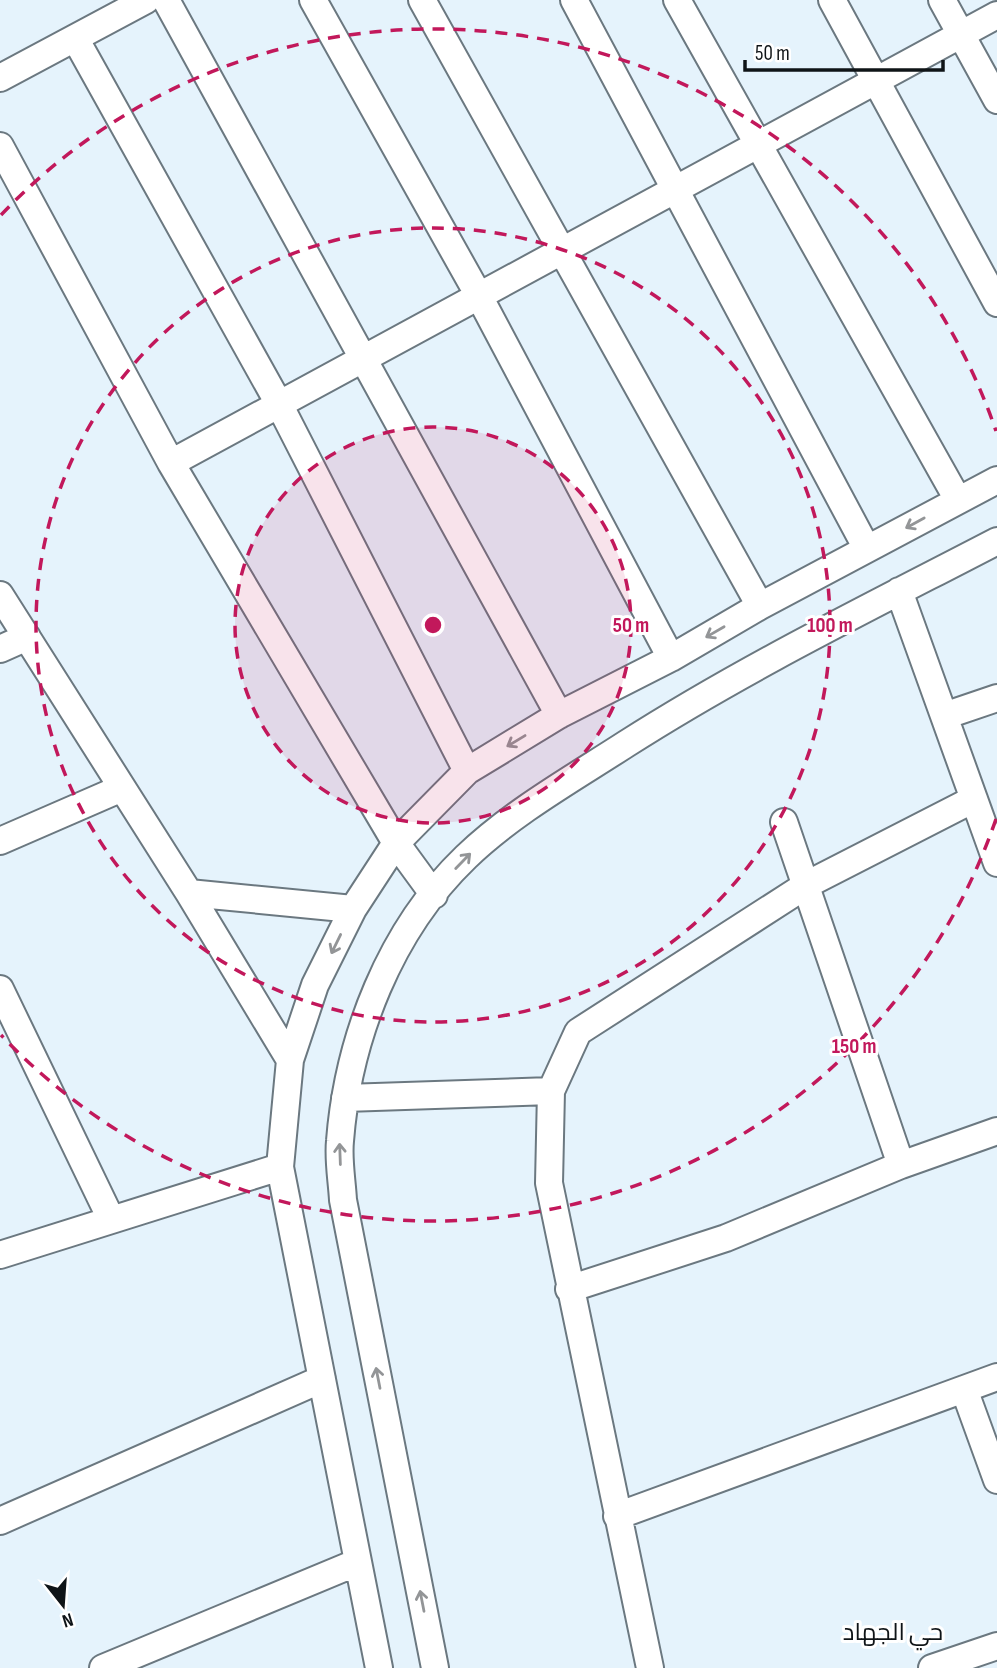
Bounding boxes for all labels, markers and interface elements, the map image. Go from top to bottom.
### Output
scale bar [745,28,943,72]
text: 50 m [755,41,790,66]
one-way arrow [905,517,926,530]
centre of rings [421,613,445,637]
text: 50 m [613,613,649,638]
text: 100 m [807,613,853,638]
one-way arrow [706,625,726,639]
one-way arrow [506,735,526,749]
one-way arrow [455,853,472,870]
one-way arrow [328,933,342,954]
text: 150 m [832,1034,876,1059]
one-way arrow [334,1143,347,1166]
one-way arrow [371,1367,384,1390]
north arrow [28,1570,98,1640]
one-way arrow [414,1590,428,1613]
text: N [59,1607,76,1632]
district label: حي الجهاد [843,1618,943,1651]

